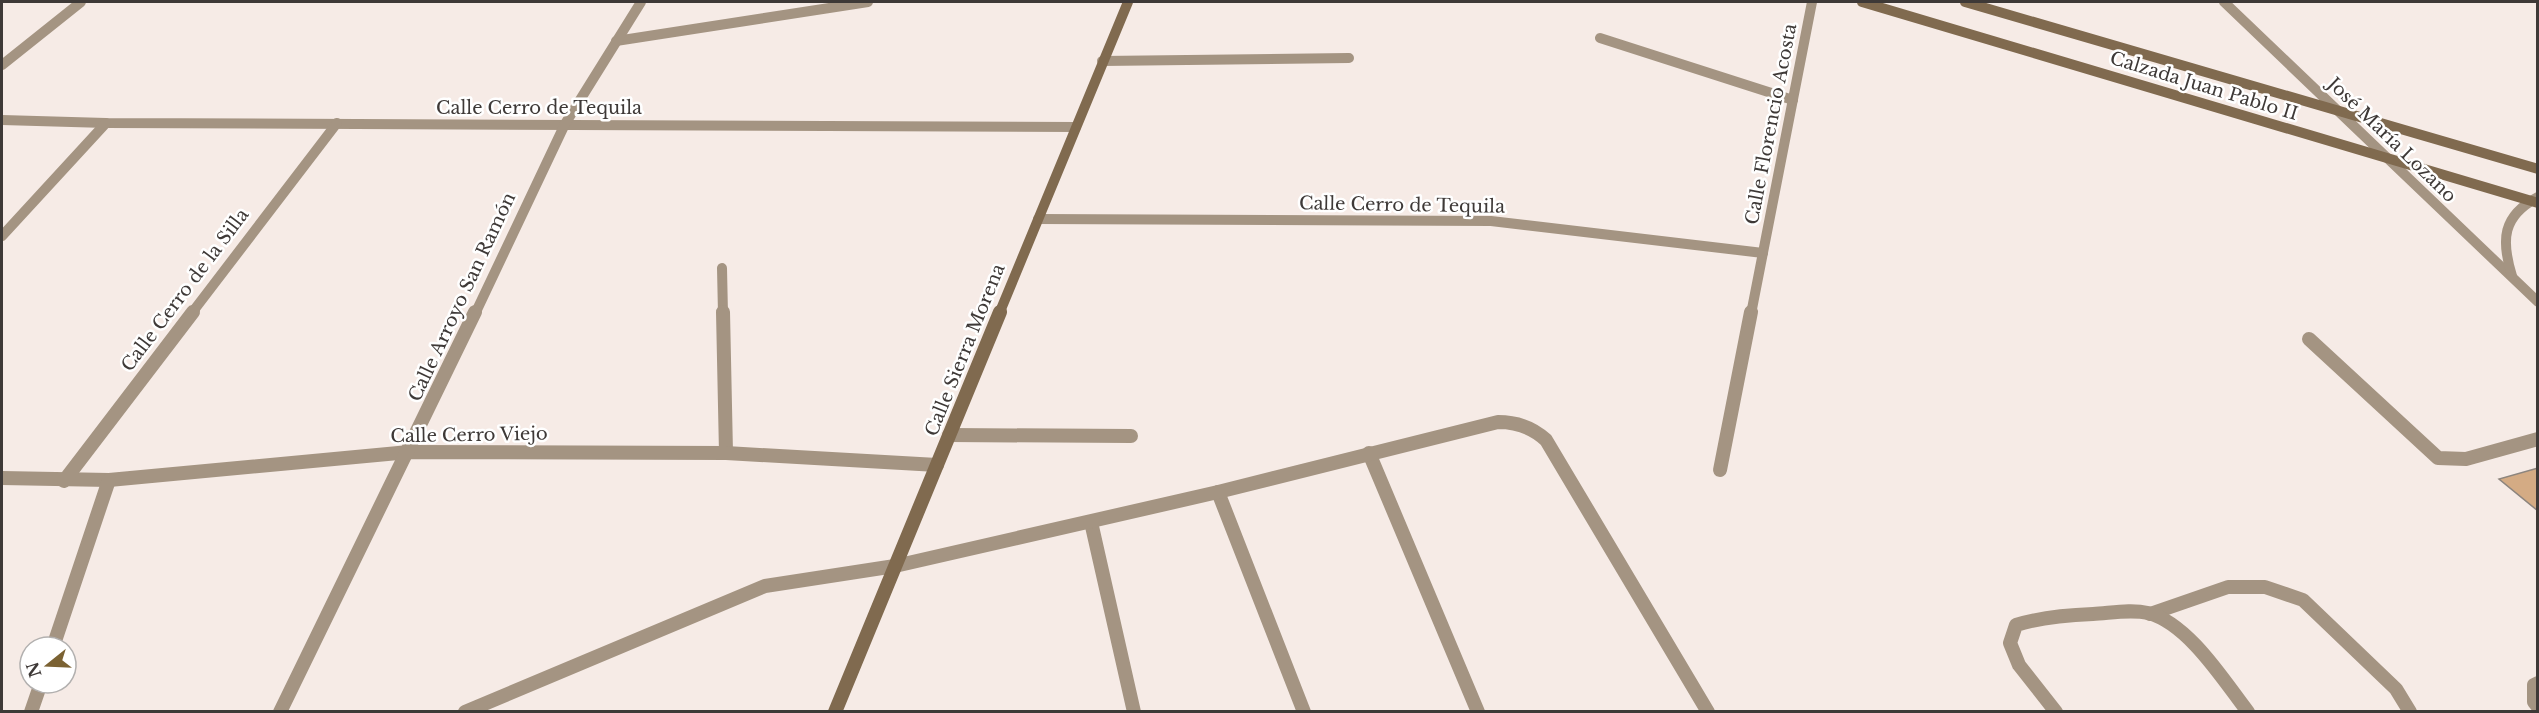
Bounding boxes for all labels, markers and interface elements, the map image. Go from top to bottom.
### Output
street label: Calle Florencio Acosta [1741,22,1801,226]
street label: Calzada Juan Pablo II [2107,47,2301,125]
street label: José María Lozano [2322,72,2461,207]
street label: Calle Cerro de Tequila [436,97,642,119]
street label: Calle Arroyo San Ramón [404,189,520,405]
street label: Calle Cerro de Tequila [1299,192,1505,218]
street label: Calle Cerro de la Silla [117,204,253,376]
street label: Calle Sierra Morena [920,261,1010,439]
street label: Calle Cerro Viejo [390,423,548,447]
north arrow [18,635,78,695]
text: N [22,659,46,680]

